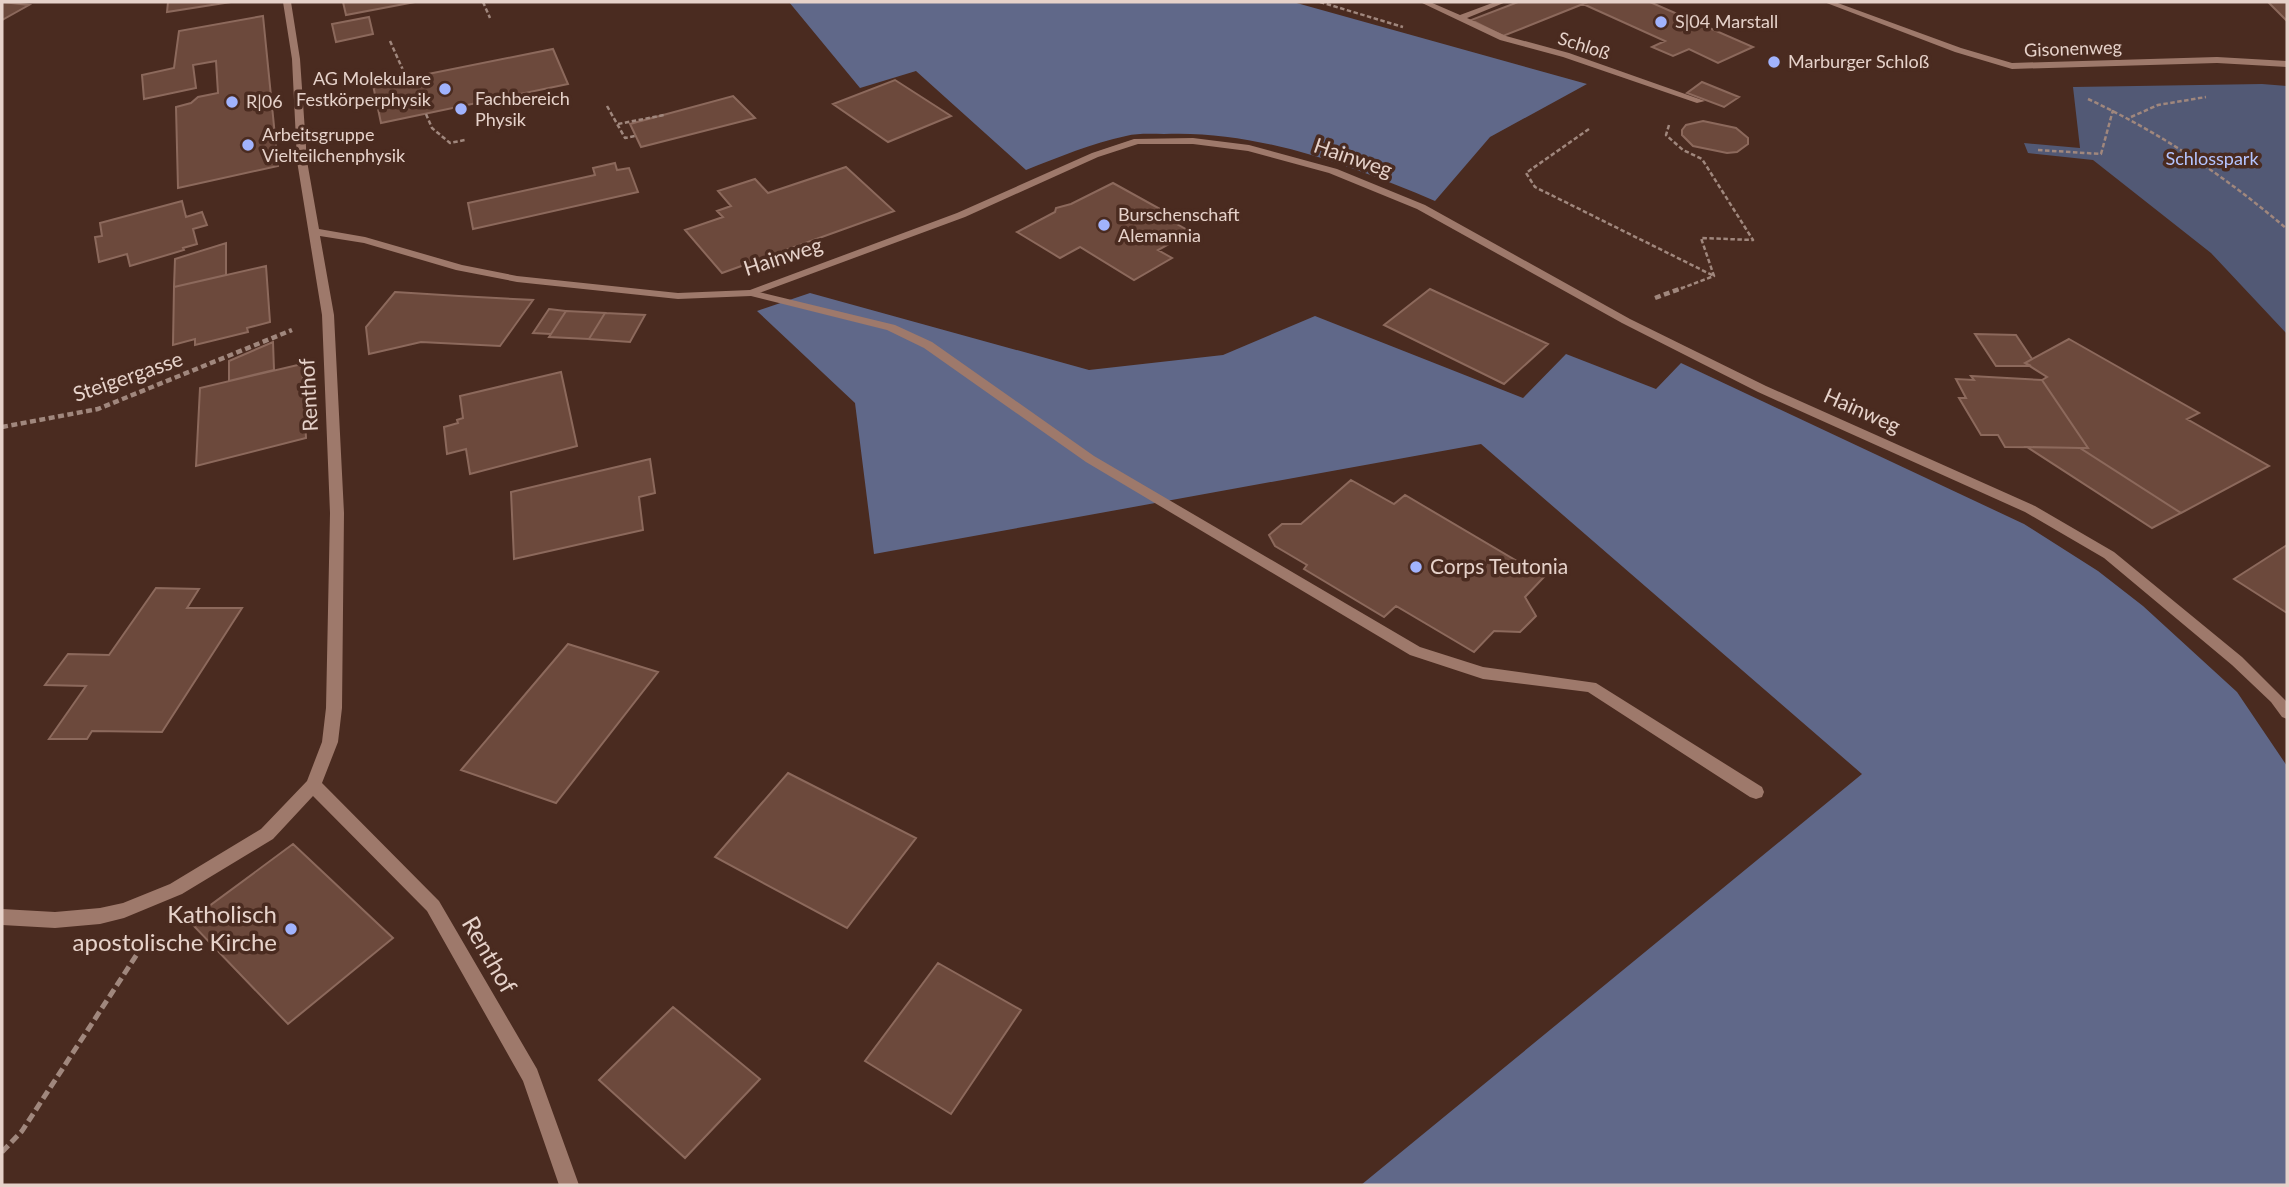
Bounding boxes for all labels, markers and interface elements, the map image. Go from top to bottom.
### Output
place label: S|04 Marstall [1675,10,1778,32]
marker: S|04 Marstall [1653,14,1669,30]
street label: Schloß [1556,26,1613,64]
street label: Gisonenweg [2024,35,2122,61]
place label: Marburger Schloß [1788,50,1929,72]
marker: Marburger Schloß [1766,54,1782,70]
place label: AG Molekulare Festkörperphysik [296,67,432,110]
marker: AG Molekulare Festkörperphysik [437,81,453,97]
place label: Fachbereich Physik [475,87,570,130]
place label: R|06 [246,90,283,112]
marker: R|06 [224,94,240,110]
marker: Fachbereich Physik [453,101,469,117]
place label: Arbeitsgruppe Vielteilchenphysik [262,123,406,166]
street label: Hainweg [1311,132,1396,182]
marker: Arbeitsgruppe Vielteilchenphysik [240,137,256,153]
park label: Schlosspark [2165,147,2259,169]
place label: Burschenschaft Alemannia [1118,203,1240,246]
marker: Burschenschaft Alemannia [1096,217,1112,233]
street label: Hainweg [740,231,825,280]
street label: Steigergasse [69,345,186,406]
street label: Renthof [293,357,322,432]
street label: Hainweg [1820,382,1905,438]
place label: Corps Teutonia [1430,553,1568,578]
marker: Corps Teutonia [1408,559,1424,575]
place label: Katholisch apostolische Kirche [73,899,277,956]
street label: Renthof [457,911,524,998]
marker: Katholisch apostolische Kirche [283,921,299,937]

